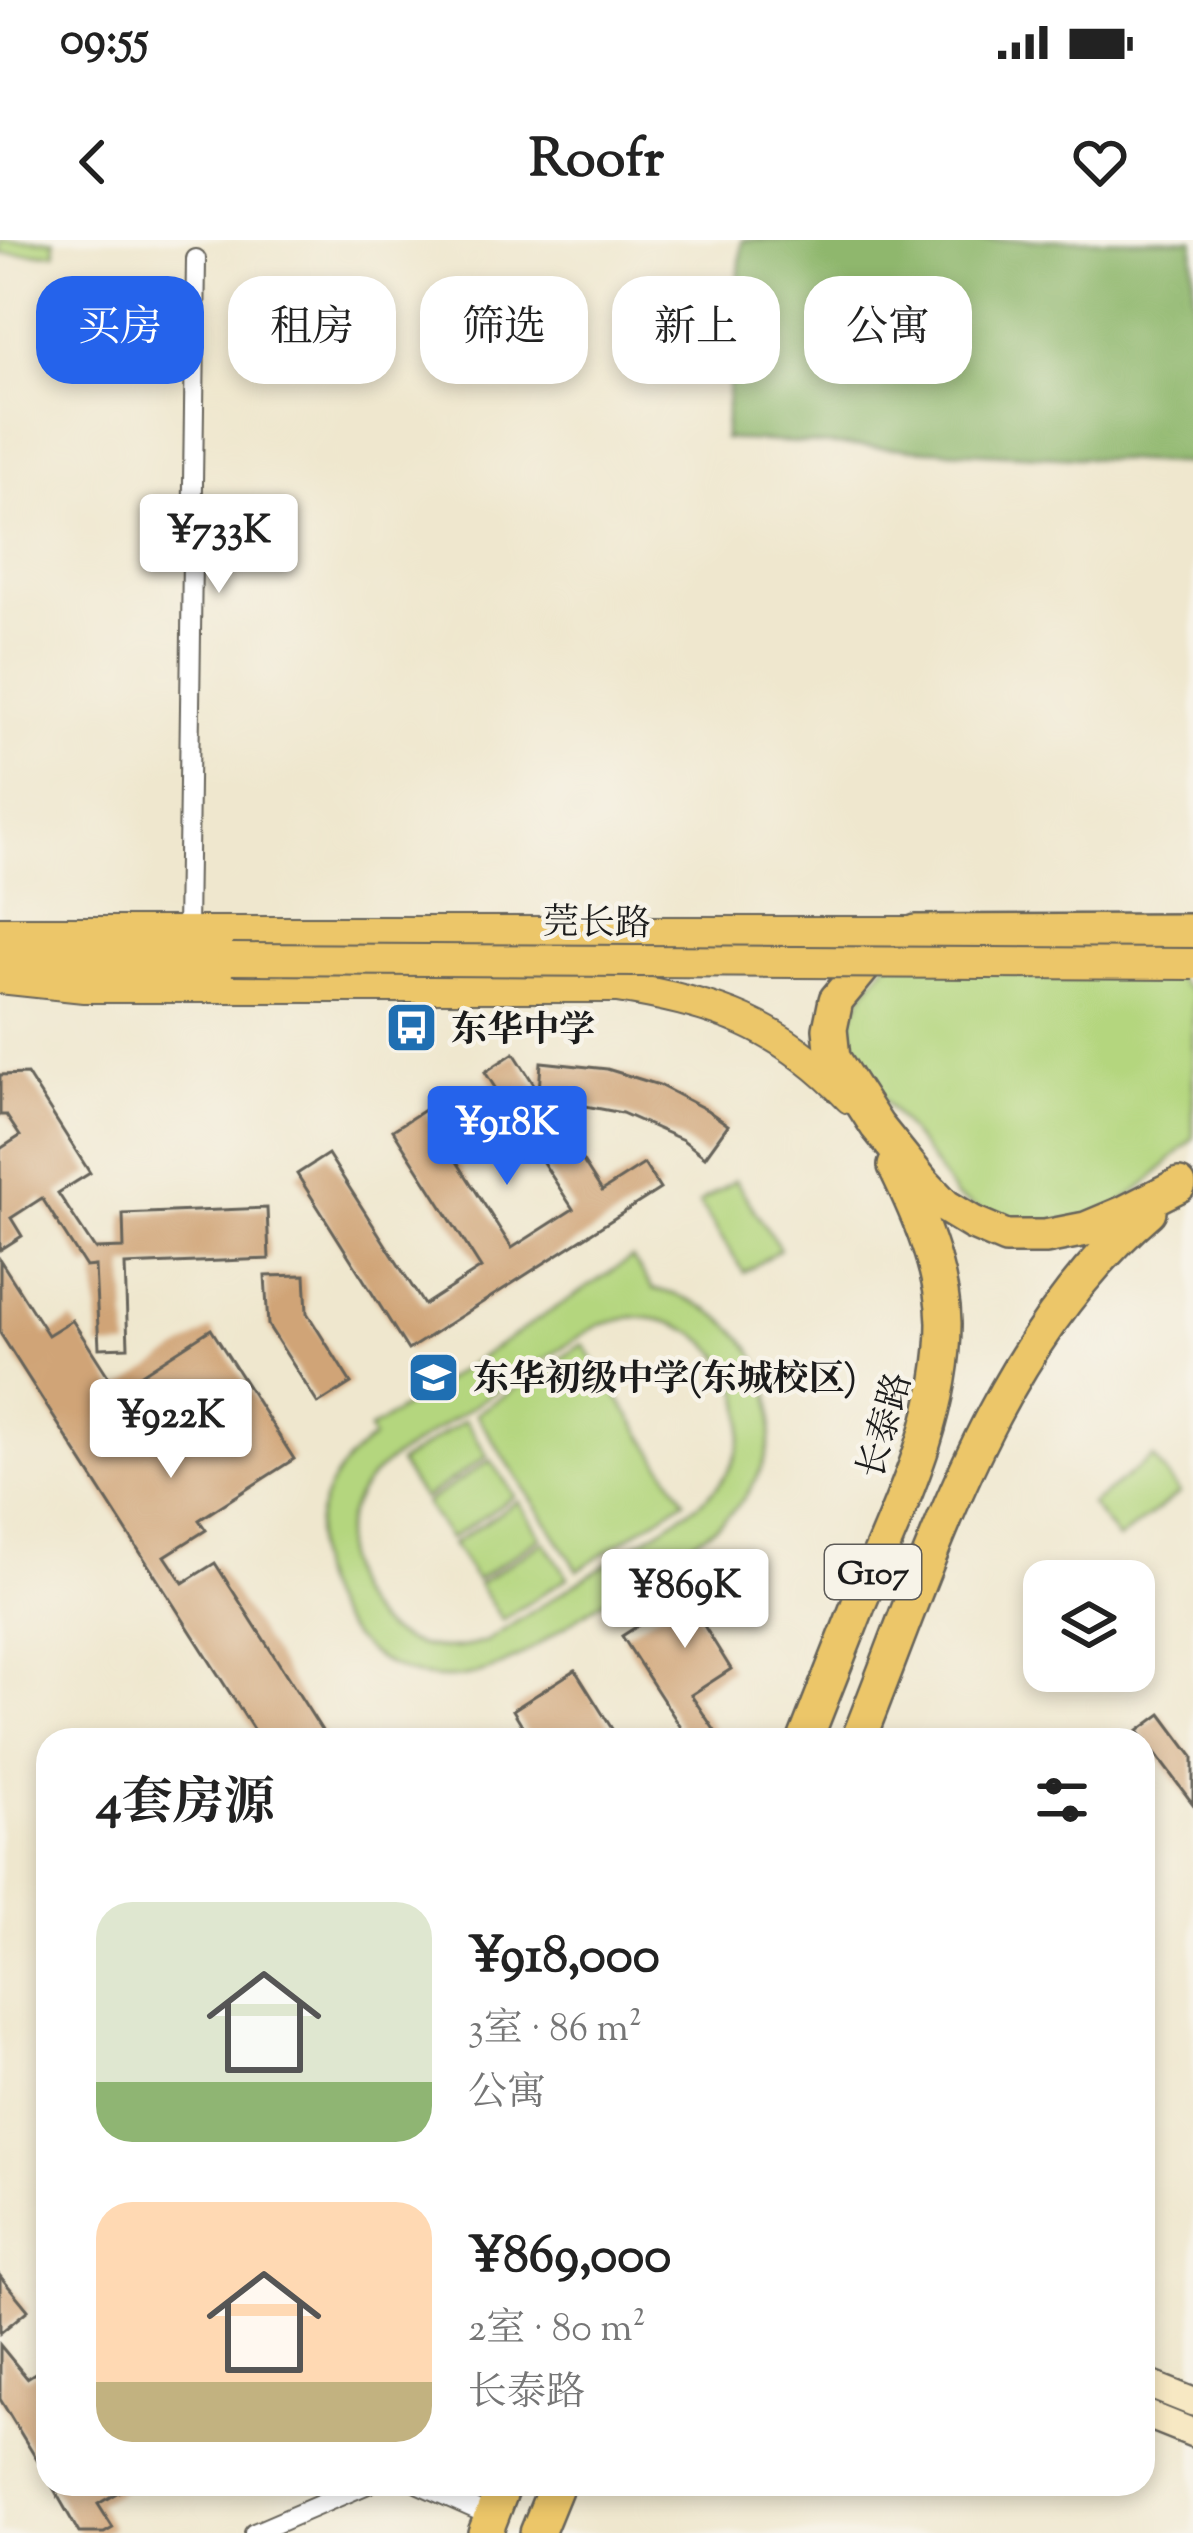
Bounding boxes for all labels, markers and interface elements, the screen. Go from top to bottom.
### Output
text: 09:55 [60,10,149,75]
text: Roofr [529,123,664,201]
icon: back [60,129,126,195]
icon: heart [1067,129,1133,195]
chip: 买房 [36,276,204,384]
chip: 租房 [228,276,396,384]
chip: 筛选 [420,276,588,384]
chip: 新上 [612,276,780,384]
chip: 公寓 [804,276,972,384]
pin: ¥733K [135,494,303,596]
text: ¥733K [167,505,271,561]
street label: 莞长路 [542,898,651,952]
bus stop icon: 东华中学 [384,1000,440,1056]
place label: 东华中学 [451,1006,595,1058]
pin: ¥918K [423,1086,591,1188]
text: ¥918K [455,1097,559,1153]
school or university icon: 东华初级中学(东城校区) [406,1349,462,1405]
place label: 东华初级中学(东城校区) [473,1355,856,1407]
street label: 长泰路 [847,1367,927,1485]
pin: ¥922K [87,1379,255,1481]
text: ¥922K [117,1390,225,1446]
road number: G107 [825,1545,921,1599]
pin: ¥869K [601,1549,769,1651]
text: ¥869K [628,1560,742,1616]
map controls [1023,1560,1155,1692]
button: layers [1023,1560,1155,1692]
icon: filters [1029,1767,1095,1833]
text: 4套房源 [96,1769,275,1842]
text: ¥918,000 [468,1922,660,1995]
icon: home [192,1950,336,2094]
text: 3室 · 86 m² [468,2003,642,2059]
text: 公寓 [468,2067,546,2123]
text: ¥869,000 [468,2222,671,2295]
icon: home [192,2250,336,2394]
text: 2室 · 80 m² [468,2303,646,2359]
text: 长泰路 [468,2367,585,2423]

